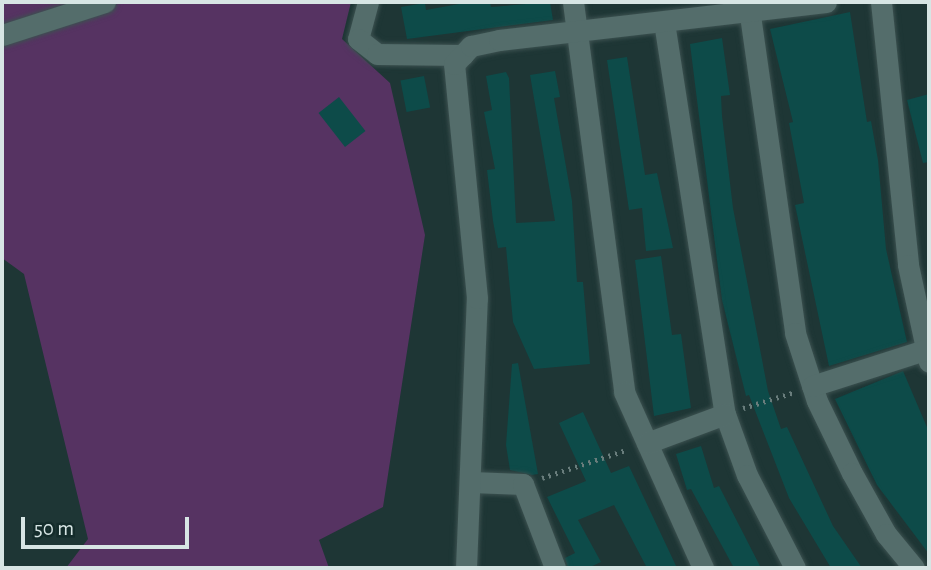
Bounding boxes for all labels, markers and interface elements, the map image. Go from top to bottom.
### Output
scale bar [24,504,192,548]
text: 50 m [34,518,74,539]

